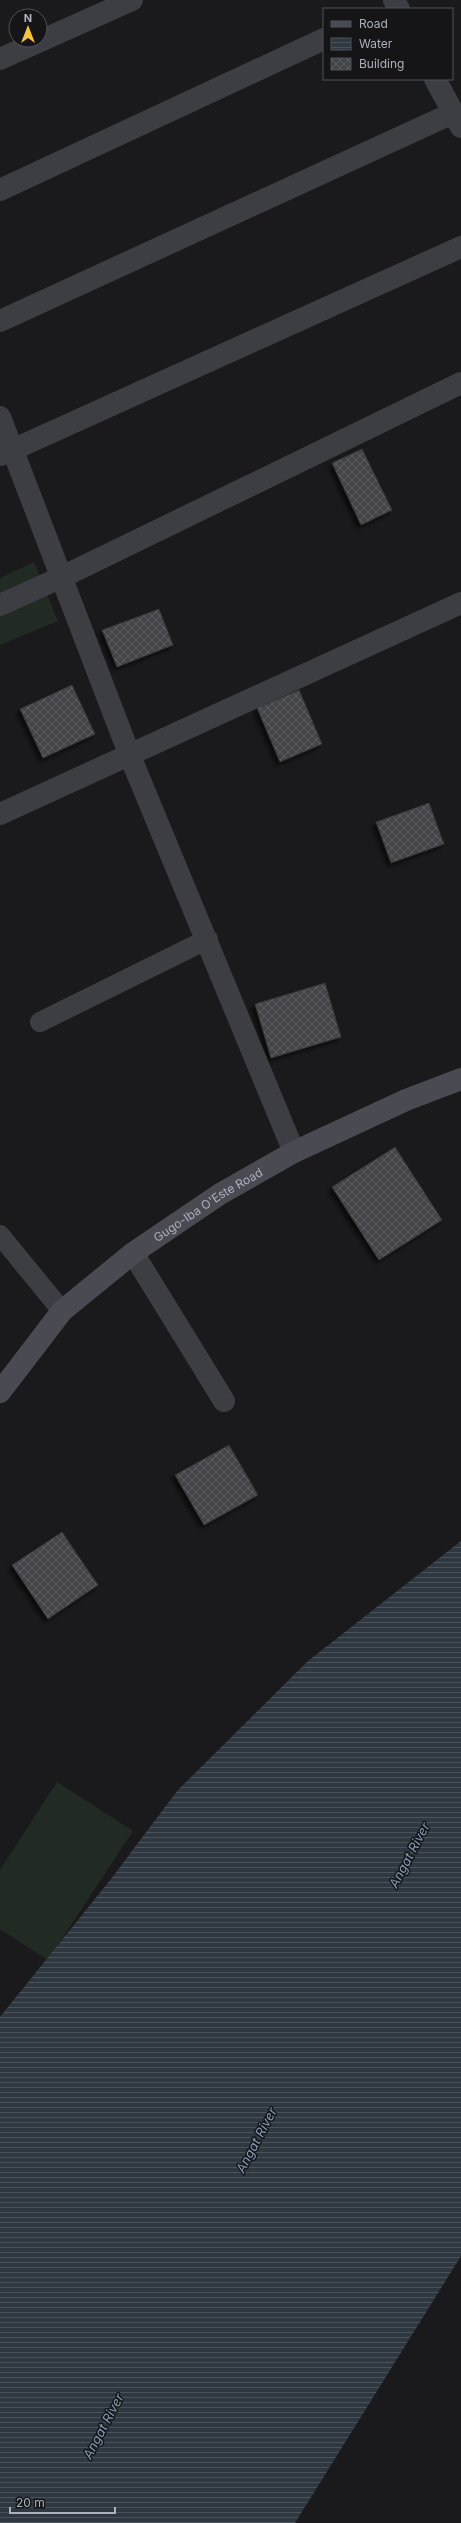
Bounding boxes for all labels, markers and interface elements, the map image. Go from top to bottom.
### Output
north arrow [8,8,48,48]
legend [323,8,453,80]
text: N [24,11,32,25]
text: Road [359,16,388,31]
text: Water [359,36,393,51]
text: Building [359,56,404,71]
street label: Gugo-Iba O'Este Road [150,1164,265,1245]
water label: Angat River [385,1819,433,1891]
water label: Angat River [232,2104,280,2176]
water label: Angat River [79,2390,127,2462]
scale bar [10,2489,115,2515]
text: 20 m [16,2495,45,2510]

